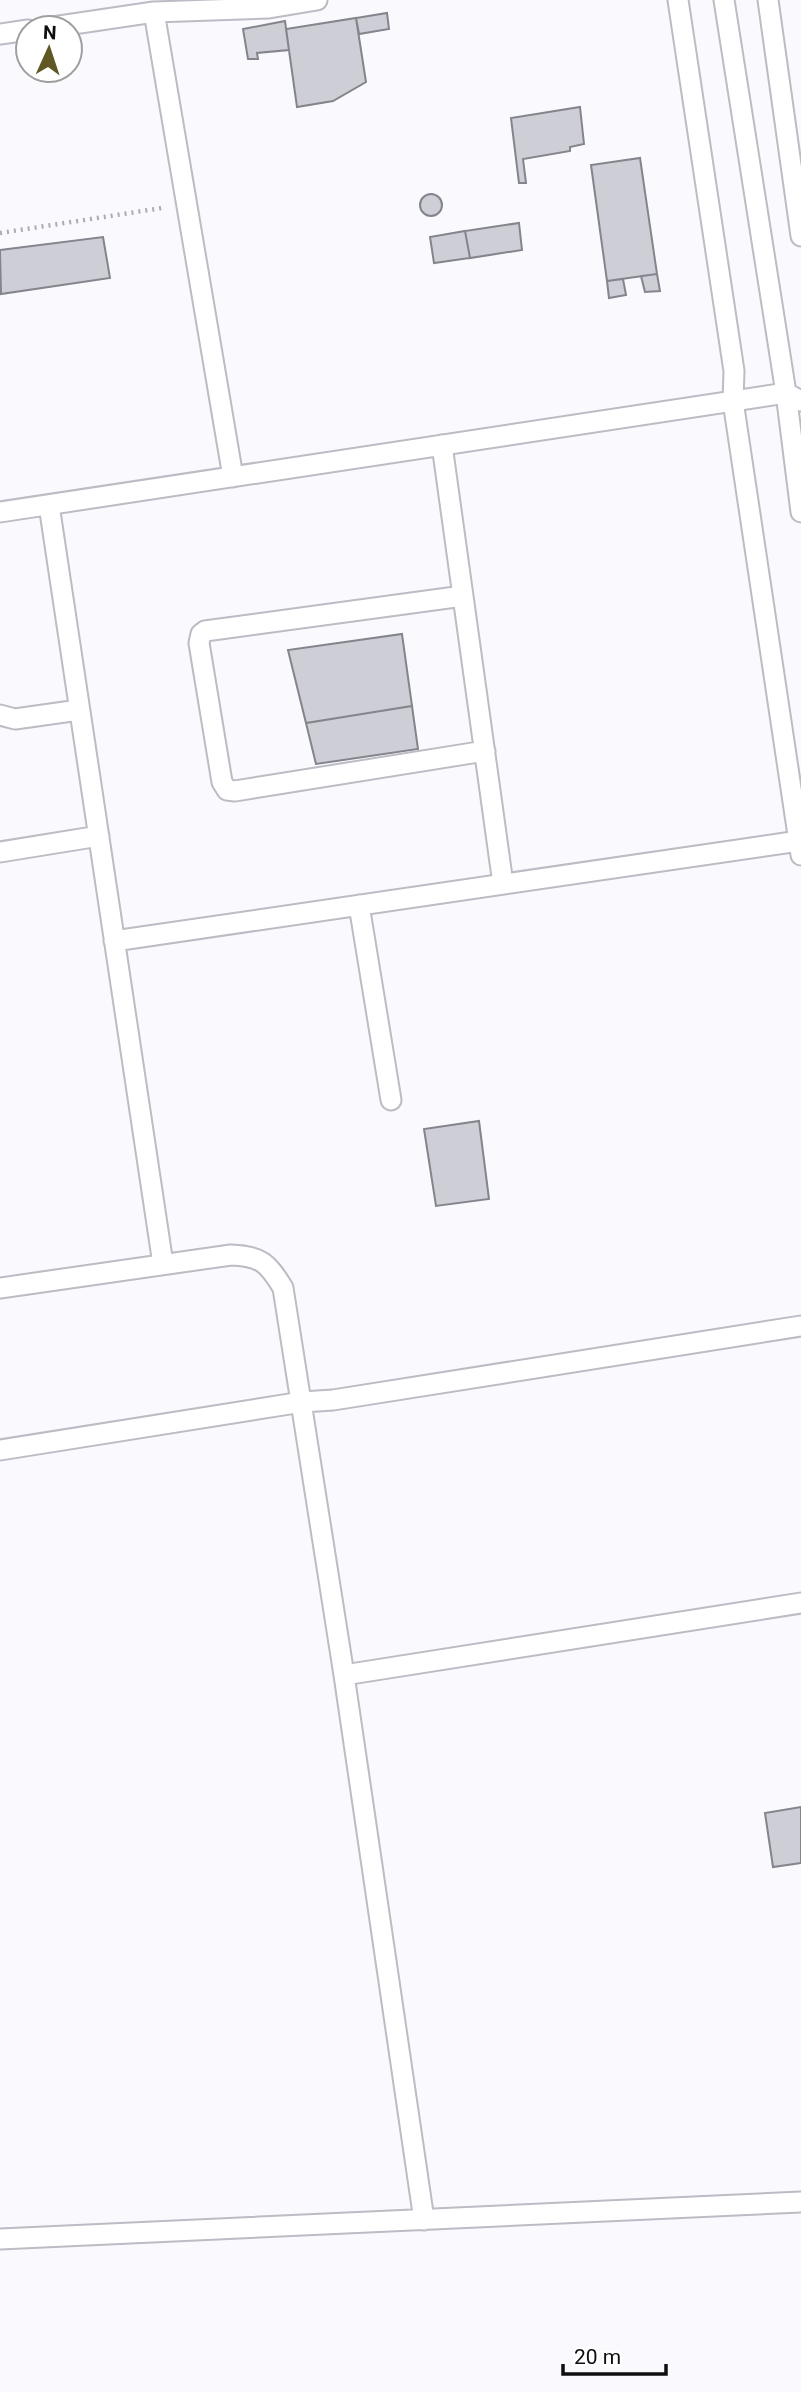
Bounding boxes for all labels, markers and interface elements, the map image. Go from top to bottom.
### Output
north arrow [14,14,84,84]
text: N [43,21,57,44]
scale bar [563,2332,666,2376]
text: 20 m [574,2345,621,2369]

